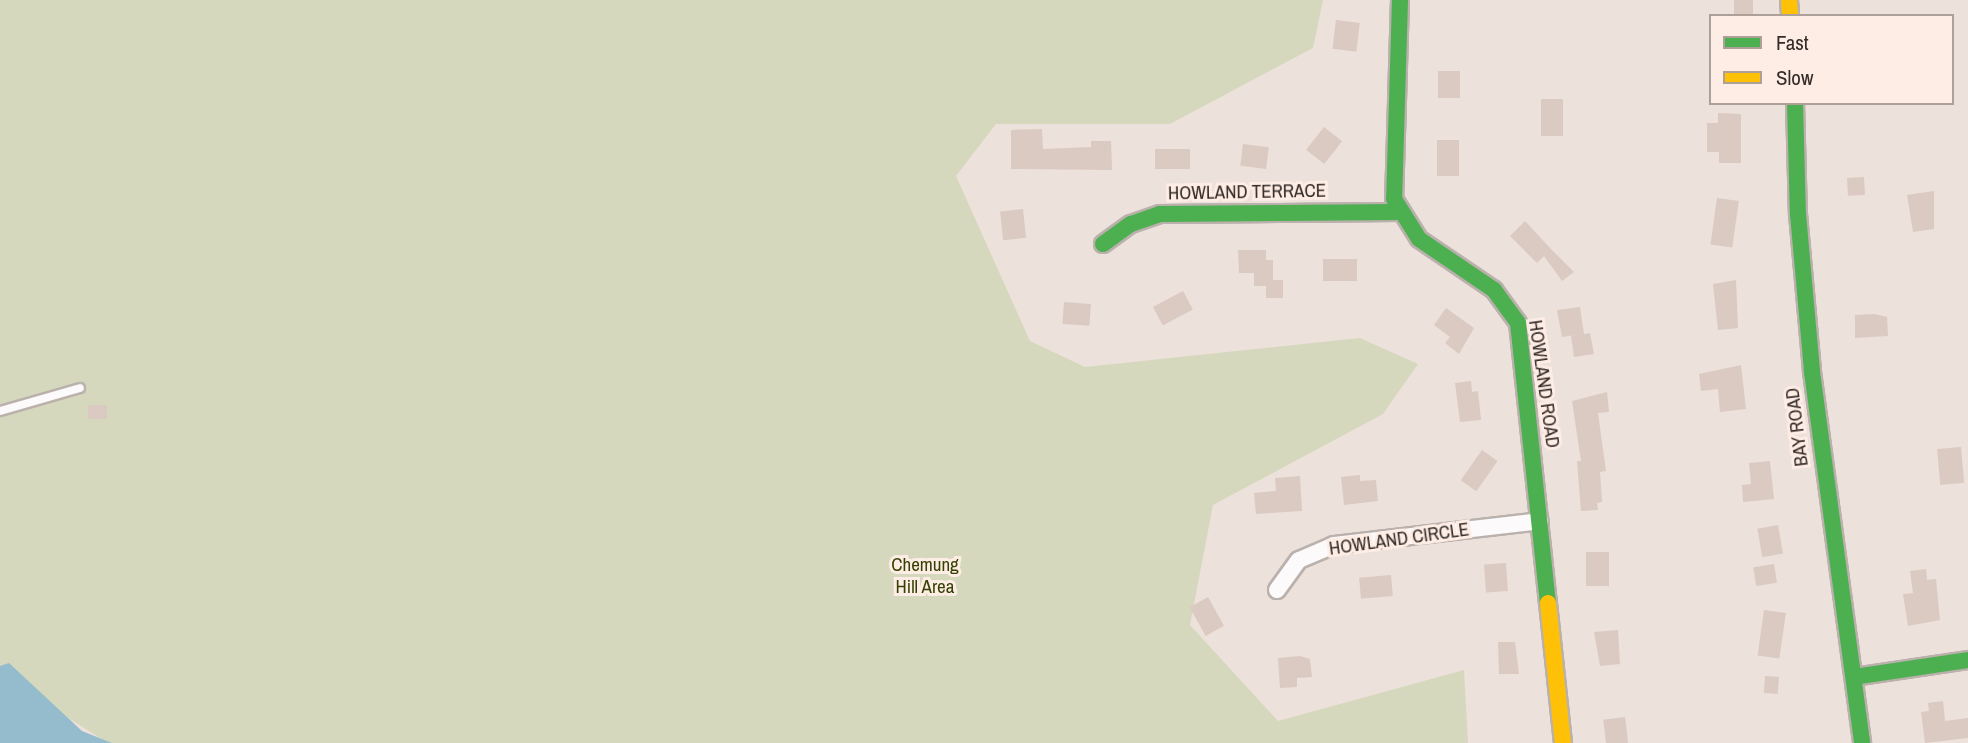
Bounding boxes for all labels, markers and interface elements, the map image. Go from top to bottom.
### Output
legend [1709,14,1954,105]
text: Fast [1776,28,1809,57]
text: Slow [1776,63,1813,92]
street label: HOWLAND TERRACE [1168,179,1326,205]
street label: HOWLAND ROAD [1524,319,1564,449]
street label: BAY ROAD [1781,386,1813,468]
street label: HOWLAND CIRCLE [1328,518,1470,560]
park label: Chemung Hill Area [891,554,959,598]

